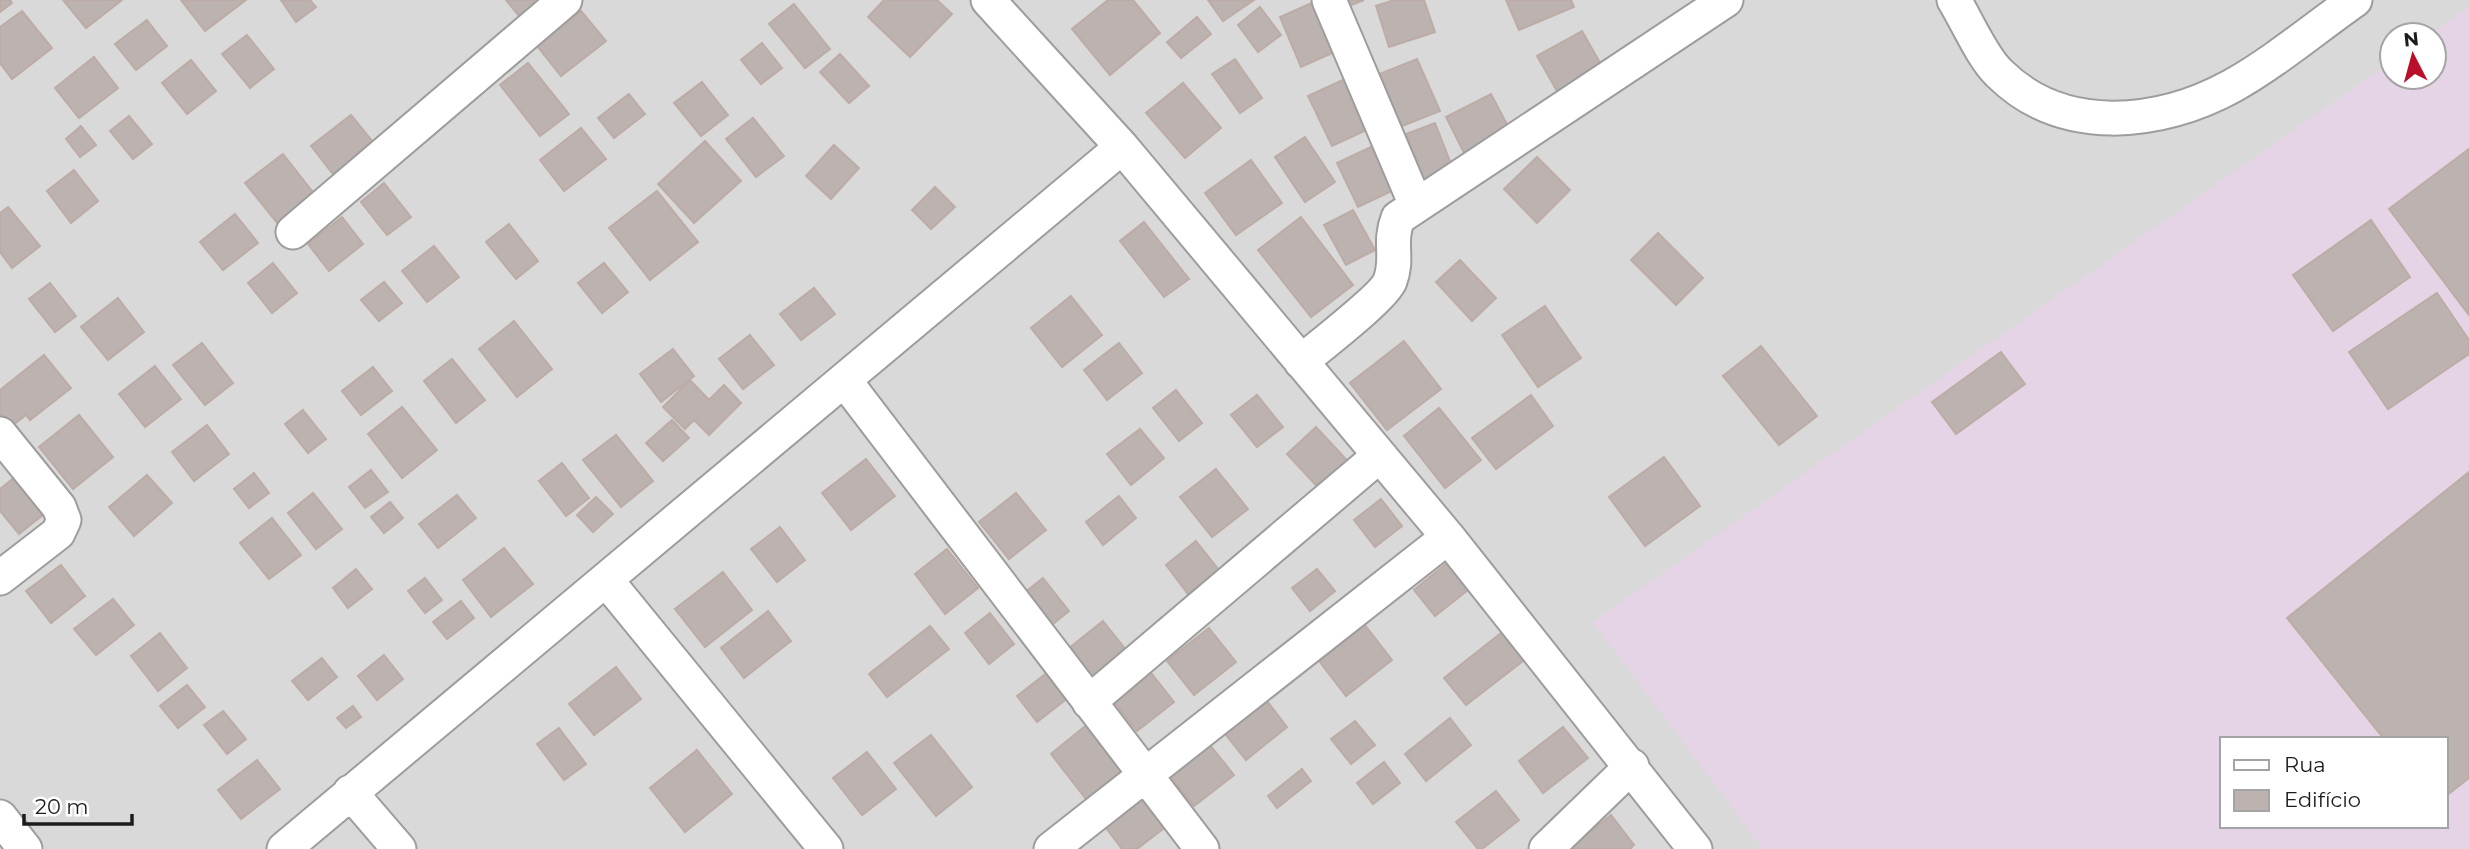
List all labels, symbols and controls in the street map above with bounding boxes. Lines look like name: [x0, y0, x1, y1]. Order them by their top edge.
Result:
north arrow: [2378, 21, 2448, 91]
text: N: [2402, 27, 2420, 52]
legend: [2220, 737, 2448, 828]
text: Rua: [2284, 752, 2326, 777]
scale bar: [24, 782, 133, 826]
text: Edifício: [2284, 787, 2361, 812]
text: 20 m: [35, 794, 89, 819]

